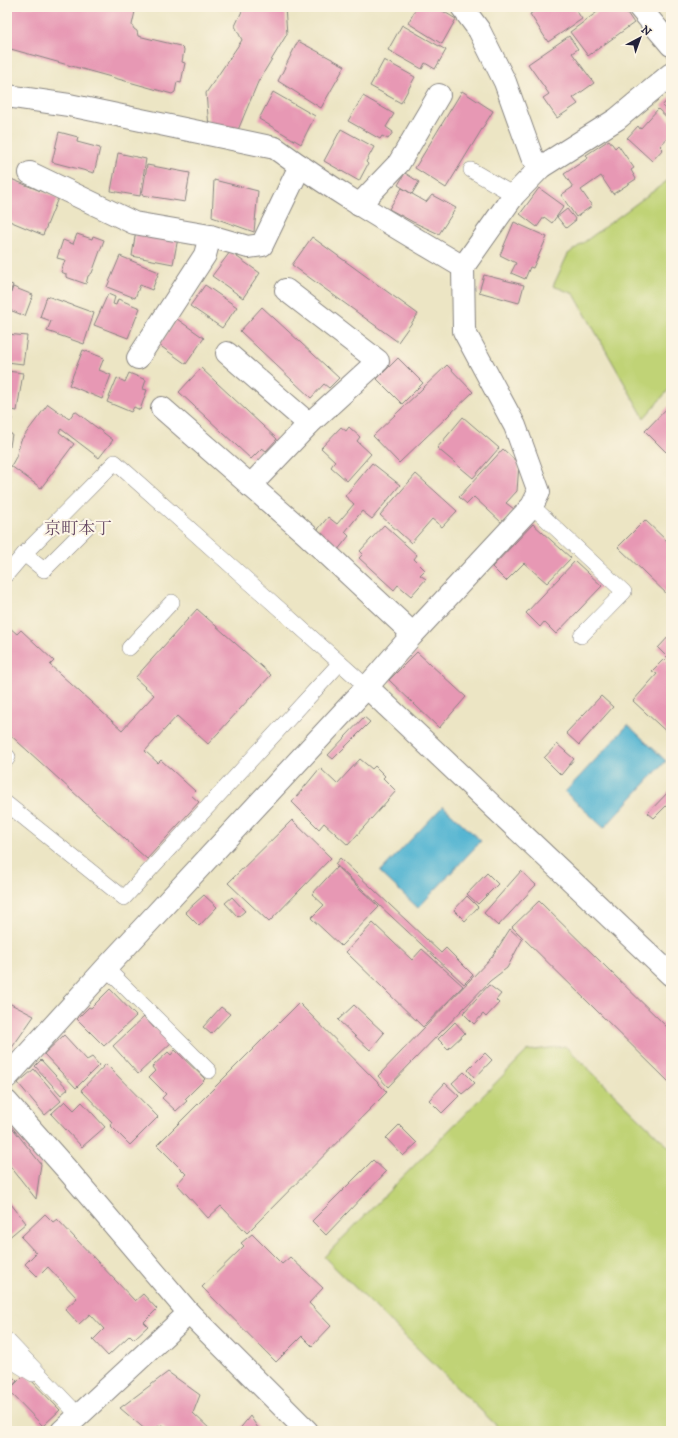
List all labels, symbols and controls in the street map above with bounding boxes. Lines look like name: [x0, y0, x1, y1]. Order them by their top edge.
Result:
north arrow: [620, 18, 660, 58]
text: N: [638, 23, 654, 39]
district label: 京町本丁: [44, 518, 112, 540]

